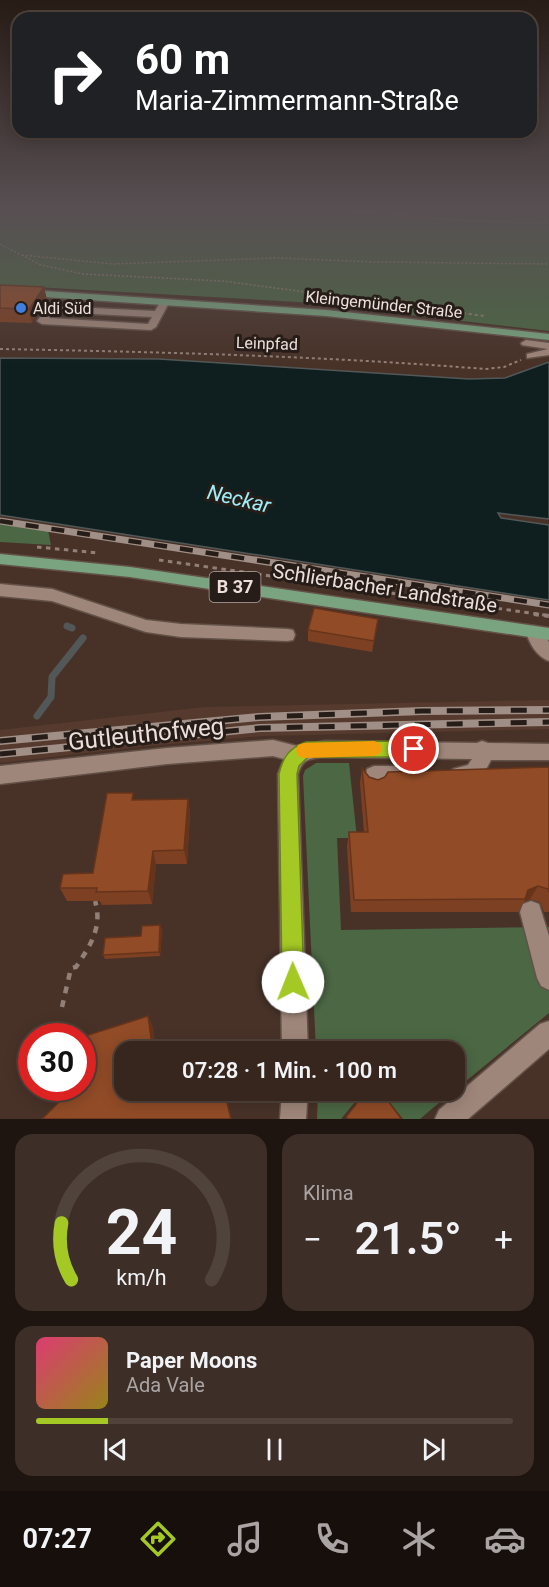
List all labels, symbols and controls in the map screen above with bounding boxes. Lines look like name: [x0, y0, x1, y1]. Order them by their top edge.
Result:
text: 60 m: [135, 35, 230, 84]
icon: right: [36, 36, 114, 114]
text: Maria-Zimmermann-Straße: [135, 85, 459, 117]
street label: Kleingemünder Straße: [305, 287, 463, 322]
place label: Aldi Süd: [33, 299, 92, 318]
marker: Aldi Süd: [14, 301, 28, 315]
street label: Leinpfad: [236, 333, 298, 354]
water label: Neckar: [205, 480, 274, 518]
street label: Schlierbacher Landstraße: [271, 558, 499, 618]
road number: B 37: [210, 572, 260, 602]
street label: Gutleuthofweg: [67, 712, 225, 756]
pin: [388, 723, 439, 774]
icon: arrive: [397, 732, 430, 765]
position arrow: [261, 950, 325, 1014]
speed limit sign: 30: [18, 1023, 96, 1101]
text: 07:28 · 1 Min. · 100 m: [182, 1058, 397, 1083]
text: Klima: [303, 1181, 354, 1205]
text: 24: [105, 1196, 177, 1269]
text: 21.5°: [354, 1212, 462, 1265]
text: −: [303, 1220, 322, 1259]
text: +: [494, 1220, 513, 1259]
text: km/h: [116, 1265, 166, 1290]
text: Paper Moons: [126, 1348, 257, 1373]
text: Ada Vale: [126, 1373, 205, 1397]
icon: previous: [99, 1433, 132, 1466]
icon: pause: [258, 1433, 291, 1466]
icon: next: [417, 1433, 450, 1466]
icon: directions: [137, 1518, 179, 1560]
icon: music: [224, 1518, 266, 1560]
icon: phone: [311, 1518, 353, 1560]
icon: climate: [398, 1518, 440, 1560]
icon: car: [484, 1518, 526, 1560]
text: 07:27: [22, 1523, 92, 1555]

